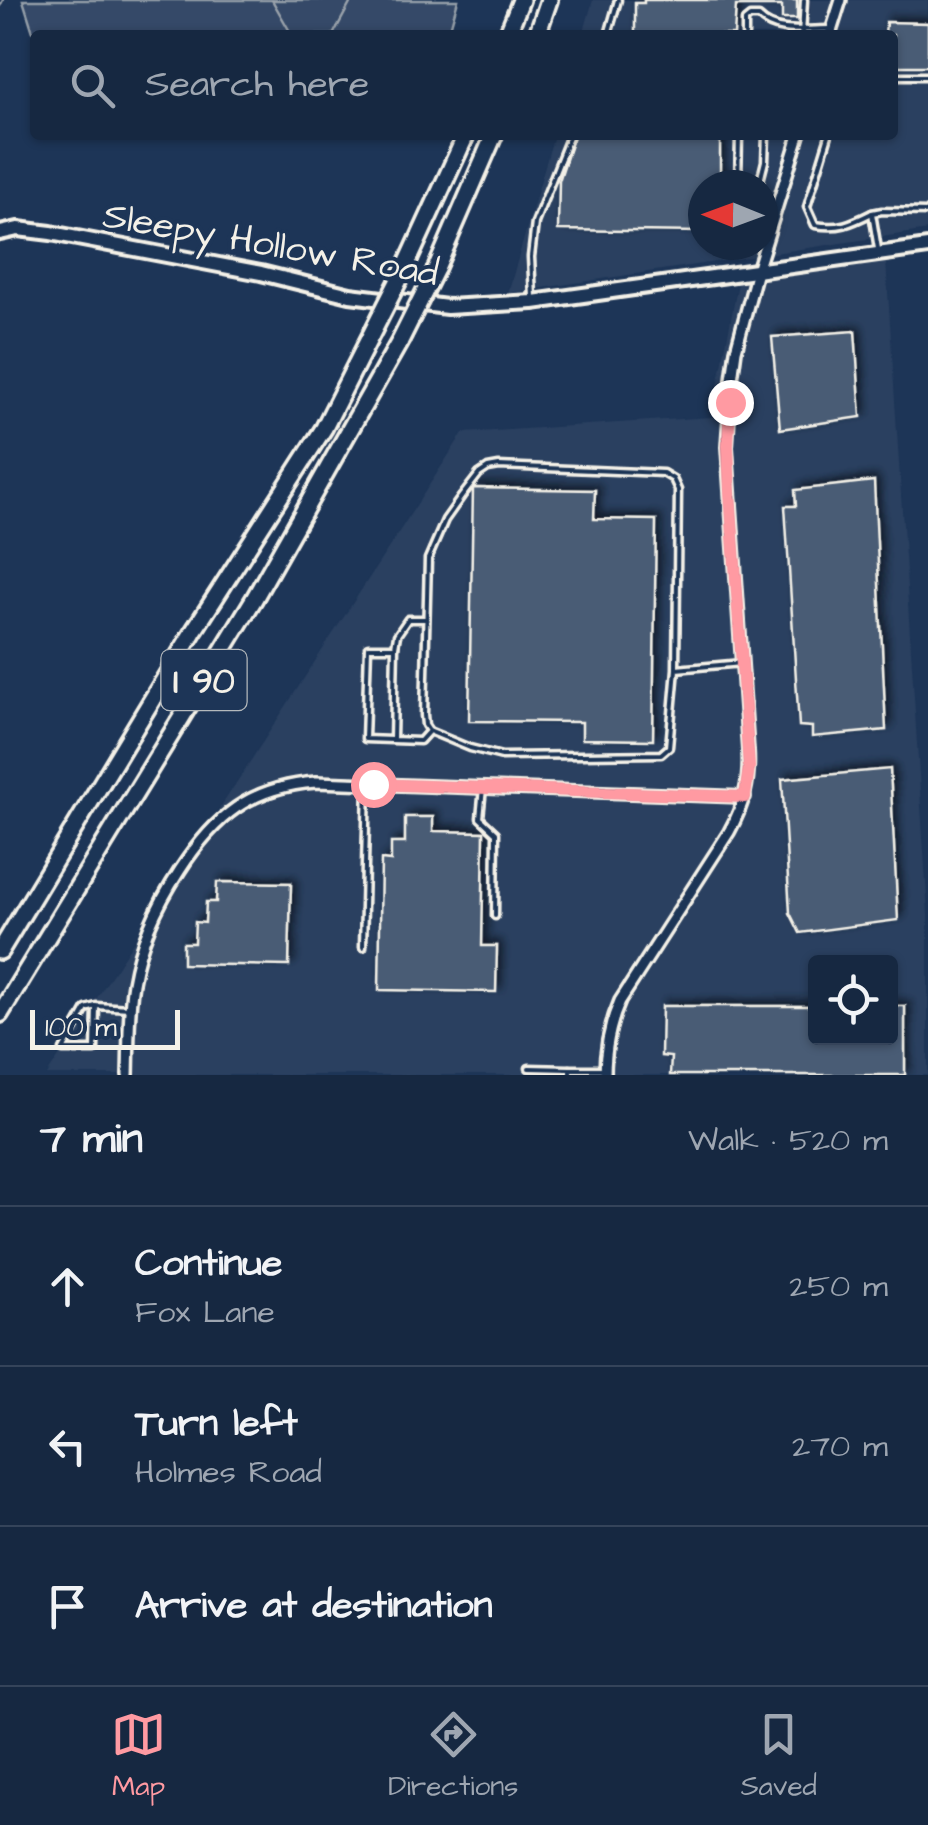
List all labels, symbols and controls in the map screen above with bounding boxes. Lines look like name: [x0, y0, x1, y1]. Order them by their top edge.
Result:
search box: [30, 30, 898, 140]
icon: search: [65, 58, 120, 113]
text: Search here: [145, 59, 369, 111]
north arrow: [688, 170, 778, 260]
street label: Sleepy Hollow Road: [99, 190, 442, 301]
route end: [708, 380, 754, 426]
road number: I 90: [162, 650, 246, 710]
route start: [351, 762, 397, 808]
map controls: [808, 955, 898, 1045]
button: locate: [808, 955, 898, 1045]
scale bar: [30, 1005, 180, 1050]
text: 100 m: [45, 1008, 117, 1047]
text: 7 min: [40, 1111, 143, 1169]
text: Walk · 520 m: [688, 1118, 888, 1163]
text: Continue: [135, 1238, 282, 1290]
icon: ahead: [40, 1259, 95, 1314]
text: 250 m: [789, 1264, 888, 1309]
text: Fox Lane: [135, 1290, 275, 1335]
text: Turn left: [135, 1398, 298, 1450]
icon: left: [40, 1419, 95, 1474]
text: 270 m: [792, 1424, 888, 1469]
text: Holmes Road: [135, 1450, 322, 1495]
icon: arrive: [40, 1579, 95, 1634]
text: Arrive at destination: [135, 1580, 492, 1632]
tab: Map: [111, 1707, 166, 1806]
tab: Directions: [388, 1707, 518, 1806]
tab: Saved: [741, 1707, 817, 1806]

